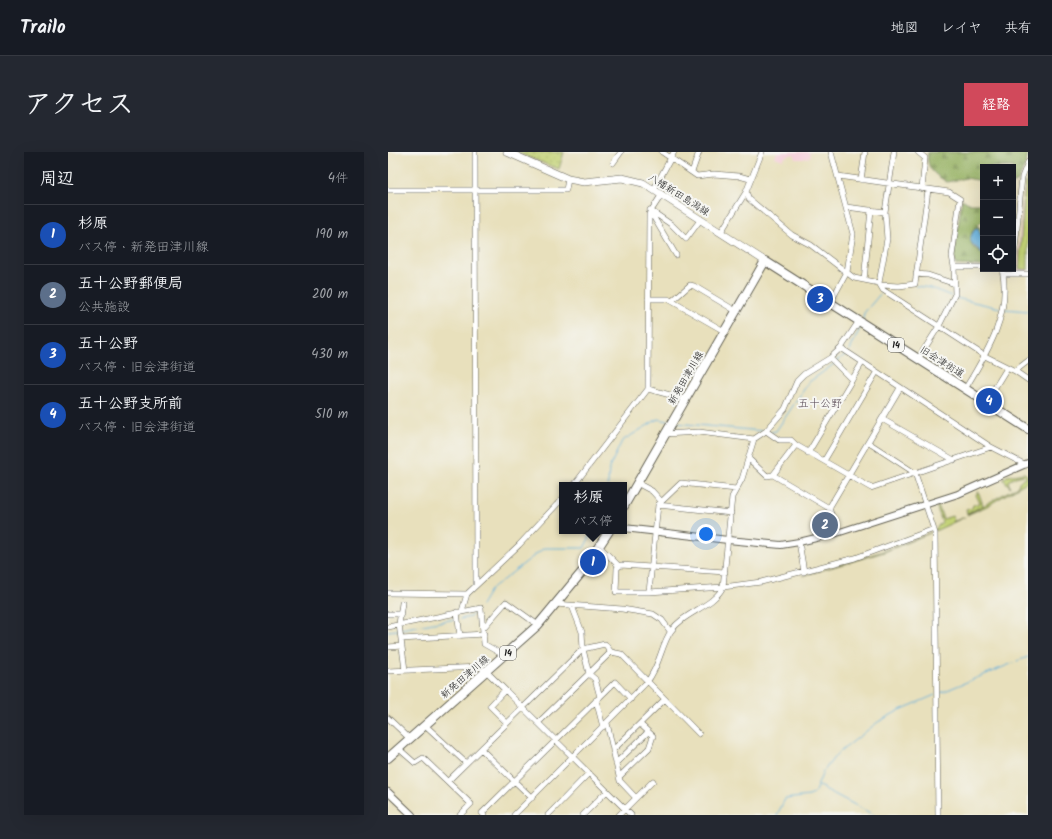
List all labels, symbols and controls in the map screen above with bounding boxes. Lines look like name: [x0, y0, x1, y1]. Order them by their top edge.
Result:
text: Trailo: [20, 13, 66, 43]
text: 地図: [891, 17, 919, 39]
text: レイヤ: [941, 17, 982, 39]
text: 共有: [1004, 17, 1032, 39]
text: アクセス: [24, 83, 134, 128]
button: 経路: [964, 83, 1028, 126]
map controls: [980, 164, 1016, 272]
button: +: [980, 164, 1016, 200]
text: 周辺: [40, 166, 74, 193]
text: 4件: [328, 168, 348, 189]
street label: 八幡新田島潟線: [645, 170, 713, 220]
button: −: [980, 200, 1016, 236]
text: 杉原: [78, 212, 108, 236]
text: 1: [51, 224, 55, 245]
text: 190 m: [316, 224, 348, 245]
button: locate: [980, 236, 1016, 272]
text: バス停 · 新発田津川線: [78, 237, 209, 258]
text: 五十公野郵便局: [78, 272, 183, 296]
text: 2: [49, 284, 57, 305]
text: 200 m: [312, 284, 348, 305]
pin: 3: [807, 284, 833, 314]
text: 公共施設: [78, 297, 130, 318]
text: 五十公野: [78, 332, 138, 356]
road number: 14: [888, 338, 904, 352]
street label: 旧会津街道: [917, 342, 967, 382]
text: 3: [49, 344, 57, 365]
text: 430 m: [311, 344, 348, 365]
street label: 新発田津川線: [664, 348, 708, 408]
text: バス停 · 旧会津街道: [78, 357, 196, 378]
pin: 4: [976, 386, 1002, 416]
text: 五十公野支所前: [78, 392, 183, 416]
district label: 五十公野: [798, 395, 842, 413]
text: 4: [49, 404, 57, 425]
text: 510 m: [315, 404, 348, 425]
text: バス停 · 旧会津街道: [78, 417, 196, 438]
popup: [559, 482, 627, 534]
text: 杉原: [573, 486, 604, 510]
pin: 2: [812, 510, 838, 540]
text: バス停: [573, 511, 613, 532]
your location: [696, 524, 716, 544]
pin: 1: [580, 547, 606, 577]
road number: 14: [500, 646, 516, 660]
street label: 新発田津川線: [437, 651, 493, 703]

